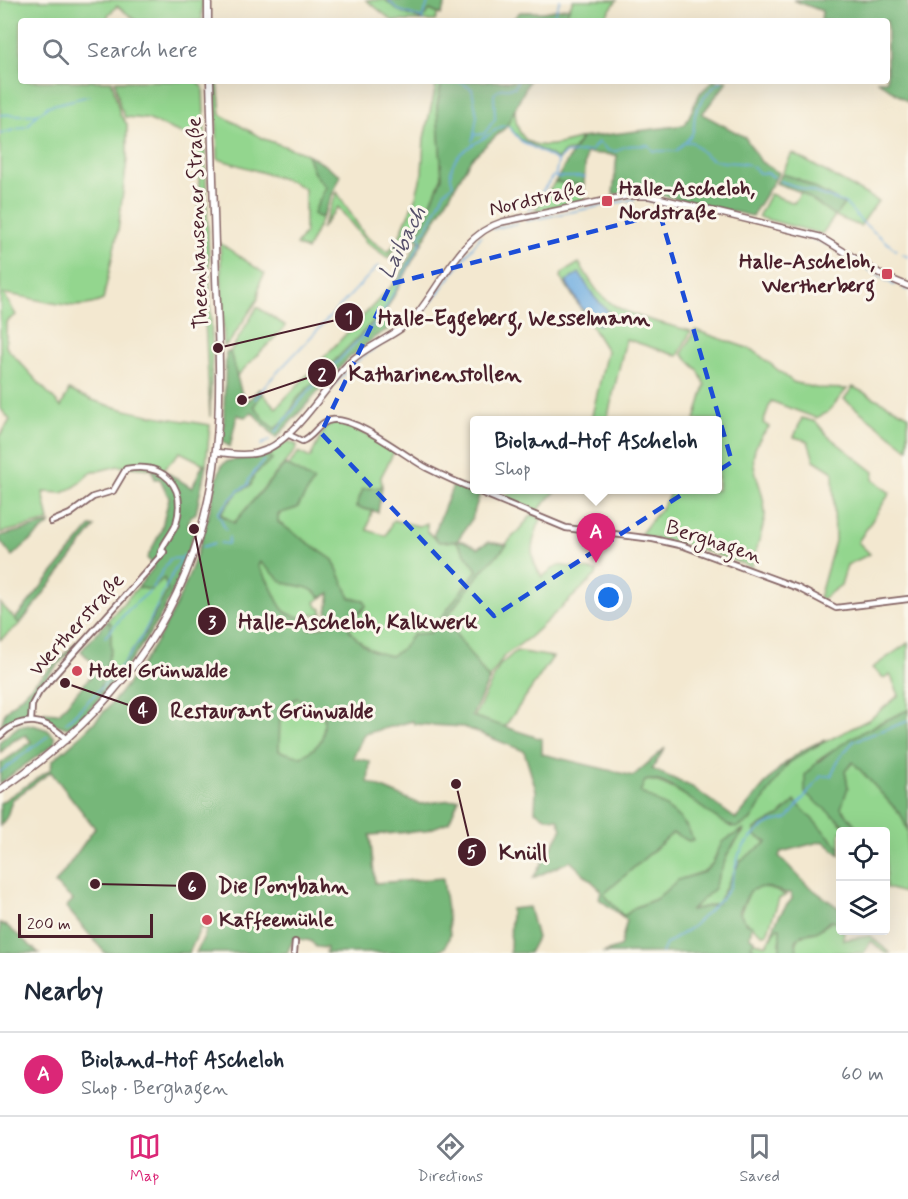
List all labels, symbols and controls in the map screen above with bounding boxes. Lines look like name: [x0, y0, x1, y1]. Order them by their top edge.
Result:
search box: [18, 18, 890, 84]
icon: search: [39, 35, 72, 68]
text: Search here: [87, 37, 198, 65]
street label: Theenhausener Straße: [180, 116, 216, 330]
street label: Nordstraße: [486, 174, 588, 224]
place label: Halle-Ascheloh, Nordstraße: [619, 175, 756, 227]
marker: Halle-Ascheloh, Nordstraße: [600, 194, 614, 208]
water label: Laibach: [373, 202, 433, 284]
place label: Halle-Ascheloh, Wertherberg: [739, 248, 875, 302]
marker: Halle-Ascheloh, Wertherberg: [880, 267, 894, 281]
callout: Halle-Eggeberg, Wesselmann: [334, 297, 663, 337]
text: Halle-Eggeberg, Wesselmann: [378, 305, 651, 337]
text: 1: [345, 306, 353, 330]
callout: Katharinenstollen: [307, 353, 534, 393]
text: Katharinenstollen: [348, 361, 522, 389]
text: 2: [318, 363, 327, 387]
popup: [470, 416, 722, 494]
text: Bioland-Hof Ascheloh: [494, 428, 698, 456]
text: Shop: [494, 456, 531, 483]
street label: Berghagen: [662, 513, 766, 573]
pin: A: [576, 514, 616, 563]
street label: Wertherstraße: [23, 567, 131, 683]
your location: [594, 583, 623, 612]
callout: Halle-Ascheloh, Kalkwerk: [197, 601, 488, 641]
text: Halle-Ascheloh, Kalkwerk: [238, 609, 478, 637]
text: 3: [208, 611, 217, 635]
place label: Hotel Grünwalde: [89, 657, 228, 685]
marker: Hotel Grünwalde: [70, 664, 84, 678]
callout: Restaurant Grünwalde: [128, 690, 385, 730]
text: Restaurant Grünwalde: [170, 698, 374, 726]
text: 4: [138, 699, 149, 723]
map controls: [836, 827, 890, 935]
button: locate: [836, 827, 890, 881]
callout: Knüll: [457, 832, 560, 872]
text: Knüll: [499, 840, 548, 868]
text: 5: [467, 841, 478, 865]
callout: Die Ponybahn: [177, 866, 360, 906]
text: Die Ponybahn: [218, 873, 349, 901]
text: 6: [187, 875, 197, 899]
button: layers: [836, 881, 890, 935]
place label: Kaffeemühle: [219, 906, 334, 934]
scale bar: [18, 911, 153, 938]
marker: Kaffeemühle: [200, 913, 214, 927]
text: 200 m: [27, 914, 71, 935]
text: Nearby: [24, 975, 103, 1009]
text: Bioland-Hof Ascheloh: [81, 1047, 284, 1075]
text: A: [37, 1061, 50, 1088]
text: 60 m: [841, 1061, 884, 1088]
text: Shop · Berghagen: [81, 1075, 228, 1102]
tab: Map: [128, 1130, 161, 1187]
tab: Directions: [417, 1130, 483, 1187]
tab: Saved: [739, 1130, 780, 1187]

